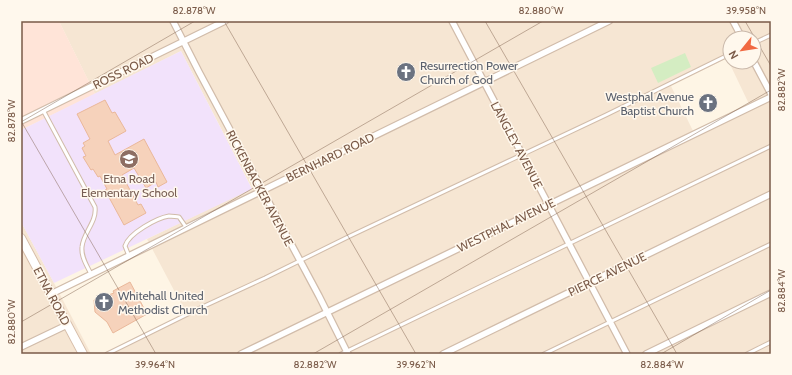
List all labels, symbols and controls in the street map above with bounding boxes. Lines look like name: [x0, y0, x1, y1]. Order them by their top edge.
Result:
text: 82.878°W: [173, 4, 216, 17]
text: 82.880°W: [519, 4, 564, 17]
text: 39.958°N: [726, 4, 766, 17]
north arrow: [722, 30, 762, 70]
text: N: [725, 48, 741, 62]
street label: ROSS ROAD: [90, 50, 156, 92]
place label: Resurrection Power Church of God: [420, 58, 518, 87]
church icon: Resurrection Power Church of God: [395, 61, 417, 83]
text: 82.882°W: [775, 68, 788, 112]
place label: Westphal Avenue Baptist Church: [605, 89, 694, 118]
church icon: Westphal Avenue Baptist Church: [697, 92, 719, 114]
text: 82.878°W: [5, 99, 18, 142]
street label: LANGLEY AVENUE: [488, 99, 546, 191]
street label: RICKENBACKER AVENUE: [223, 127, 297, 249]
street label: BERNHARD ROAD: [283, 129, 377, 185]
school or university icon: Etna Road Elementary School: [118, 148, 140, 170]
place label: Etna Road Elementary School: [81, 171, 177, 200]
street label: WESTPHAL AVENUE: [454, 195, 558, 255]
street label: PIERCE AVENUE: [565, 248, 649, 299]
street label: ETNA ROAD: [30, 264, 74, 328]
text: 82.884°W: [775, 269, 788, 313]
place label: Whitehall United Methodist Church: [118, 288, 208, 317]
church icon: Whitehall United Methodist Church: [93, 291, 115, 313]
text: 82.880°W: [5, 299, 18, 344]
text: 39.964°N: [135, 358, 175, 371]
text: 82.882°W: [293, 358, 337, 371]
text: 39.962°N: [396, 358, 436, 371]
text: 82.884°W: [640, 358, 684, 371]

